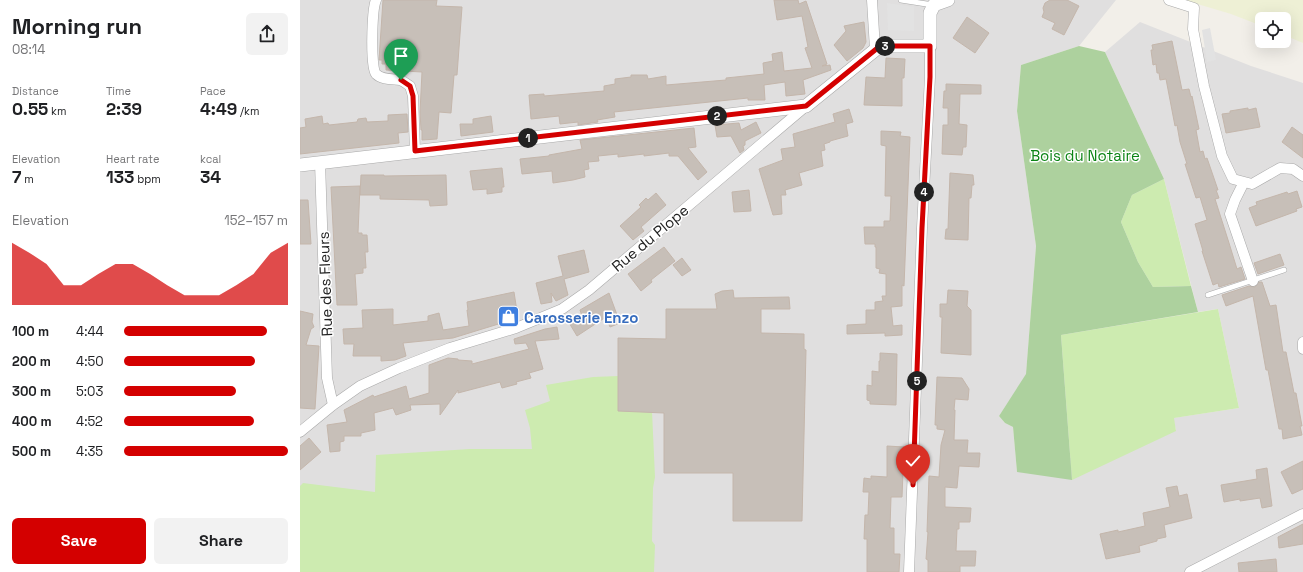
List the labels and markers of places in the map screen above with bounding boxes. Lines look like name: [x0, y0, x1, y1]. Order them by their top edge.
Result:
pin: 3: [875, 36, 895, 56]
pin: [384, 39, 418, 80]
pin: 2: [707, 106, 727, 126]
pin: 1: [518, 128, 538, 148]
pin: 4: [914, 182, 934, 202]
shop icon: Carosserie Enzo: [495, 304, 521, 330]
place label: Carosserie Enzo: [524, 308, 638, 327]
pin: 5: [907, 371, 927, 391]
pin: [896, 444, 930, 485]

